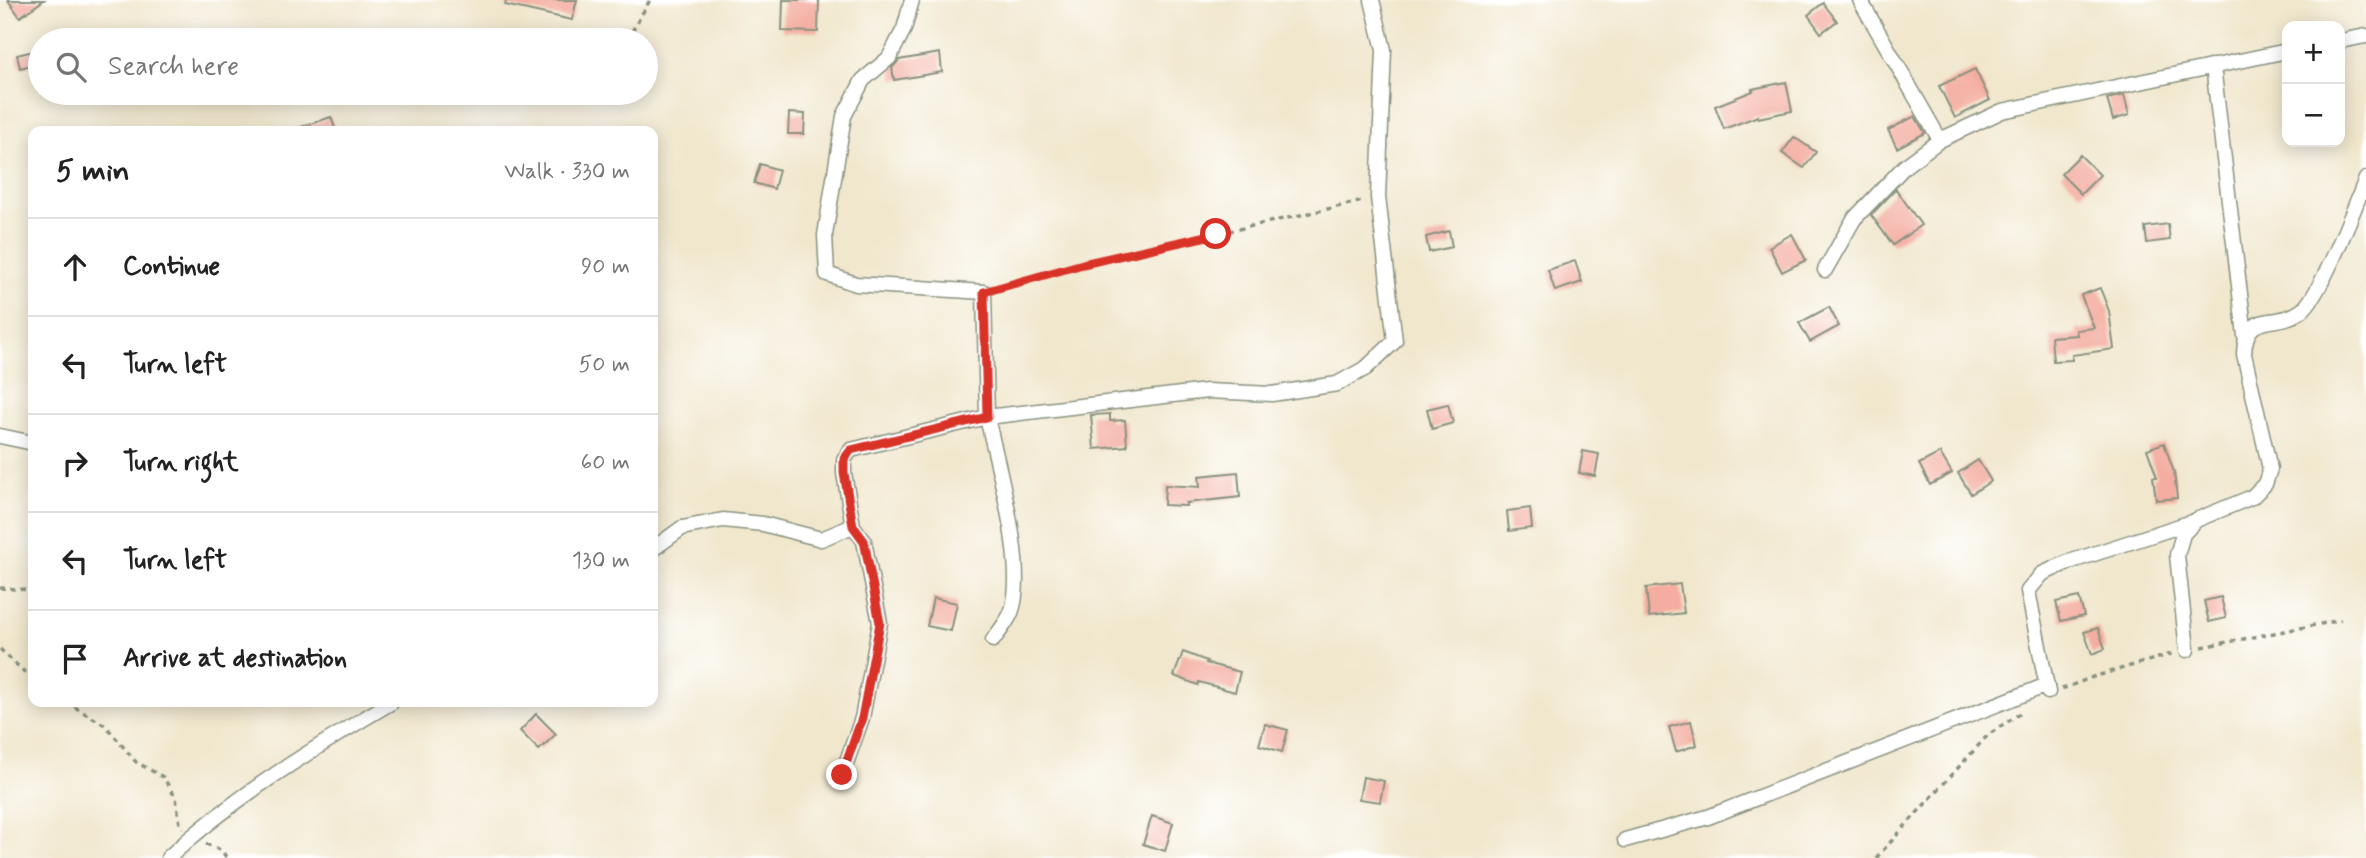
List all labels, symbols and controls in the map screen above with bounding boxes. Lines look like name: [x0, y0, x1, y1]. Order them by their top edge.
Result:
map controls: [2282, 21, 2345, 147]
button: +: [2282, 21, 2345, 84]
search box: [28, 28, 658, 105]
icon: search: [52, 48, 90, 86]
text: Search here: [108, 50, 239, 84]
button: −: [2282, 84, 2345, 147]
text: 5 min: [56, 152, 130, 191]
text: Walk · 330 m: [504, 157, 630, 187]
route start: [1200, 218, 1231, 249]
icon: ahead: [56, 248, 94, 286]
text: Continue: [123, 250, 220, 284]
text: 90 m: [581, 252, 630, 282]
icon: left: [56, 346, 94, 384]
text: Turn left: [123, 348, 227, 382]
text: 50 m: [579, 350, 630, 380]
icon: right: [56, 444, 94, 482]
text: Turn right: [123, 446, 239, 480]
text: 60 m: [581, 448, 630, 478]
icon: left: [56, 542, 94, 580]
text: Turn left: [123, 544, 227, 578]
text: 130 m: [572, 546, 630, 576]
icon: arrive: [56, 640, 94, 678]
text: Arrive at destination: [123, 642, 347, 676]
route end: [826, 759, 857, 790]

